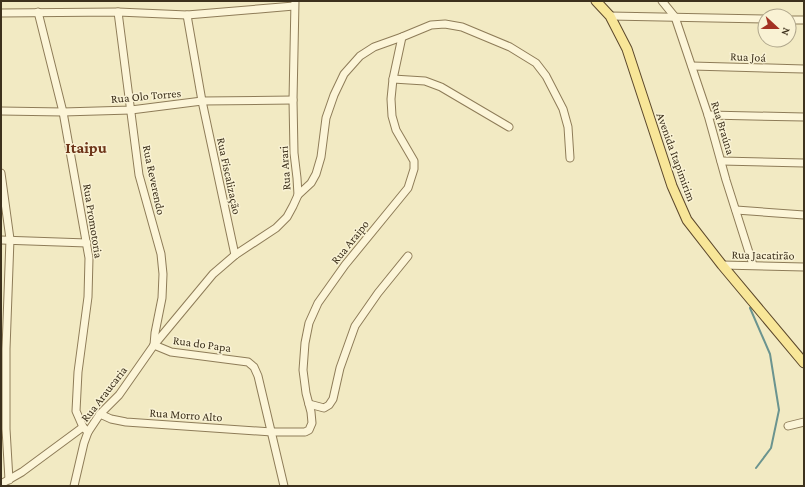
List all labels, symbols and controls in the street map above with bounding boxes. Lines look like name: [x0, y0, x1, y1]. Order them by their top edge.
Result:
north arrow: [757, 8, 797, 48]
text: N: [779, 26, 793, 38]
street label: Rua Joá: [730, 49, 767, 65]
street label: Rua Olo Torres: [110, 86, 182, 106]
street label: Rua Braúna: [708, 100, 738, 157]
street label: Avenida Itapimirim: [653, 111, 699, 204]
street label: Rua Fiscalização: [214, 136, 244, 216]
district label: Itaipu: [65, 139, 107, 156]
street label: Rua Reverendo: [140, 144, 168, 216]
street label: Rua Arari: [276, 145, 294, 191]
street label: Rua Promotoria: [80, 183, 106, 260]
street label: Rua Araipo: [328, 217, 372, 267]
street label: Rua Jacatirão: [731, 247, 795, 263]
street label: Rua do Papa: [172, 333, 232, 355]
street label: Rua Araucaria: [78, 363, 130, 425]
street label: Rua Morro Alto: [149, 405, 223, 425]

